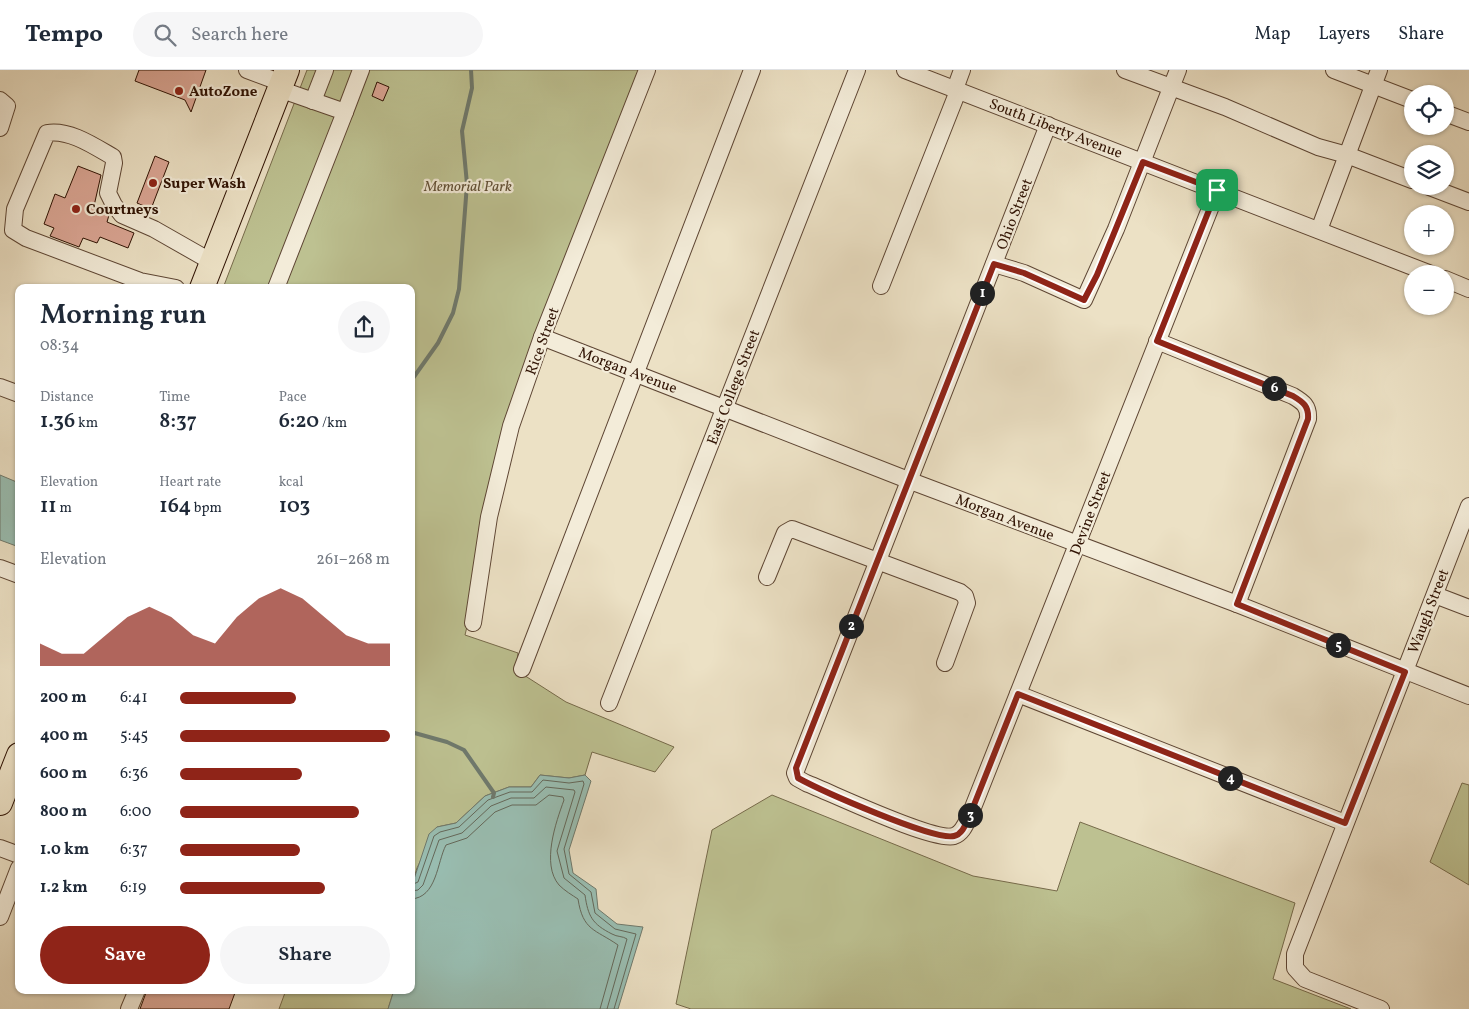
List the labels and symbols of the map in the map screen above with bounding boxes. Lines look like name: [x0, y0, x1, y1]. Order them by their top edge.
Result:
place label: AutoZone: [189, 82, 258, 103]
marker: AutoZone: [173, 85, 185, 97]
street label: South Liberty Avenue: [986, 94, 1125, 165]
pin: [1196, 169, 1238, 211]
place label: Super Wash: [163, 174, 246, 195]
street label: Ohio Street: [992, 176, 1039, 253]
marker: Super Wash: [147, 177, 159, 189]
park label: Memorial Park: [423, 177, 512, 198]
place label: Courtneys: [86, 200, 159, 221]
marker: Courtneys: [70, 203, 82, 215]
pin: 1: [970, 280, 994, 306]
street label: Rice Street: [521, 305, 565, 378]
street label: East College Street: [703, 327, 766, 448]
street label: Morgan Avenue: [575, 343, 680, 400]
pin: 6: [1262, 376, 1286, 400]
street label: Devine Street: [1066, 468, 1117, 559]
street label: Morgan Avenue: [952, 490, 1057, 547]
street label: Waugh Street: [1404, 566, 1455, 657]
pin: 2: [838, 614, 864, 638]
pin: 5: [1326, 632, 1350, 658]
pin: 4: [1218, 766, 1242, 790]
pin: 3: [958, 802, 982, 828]

